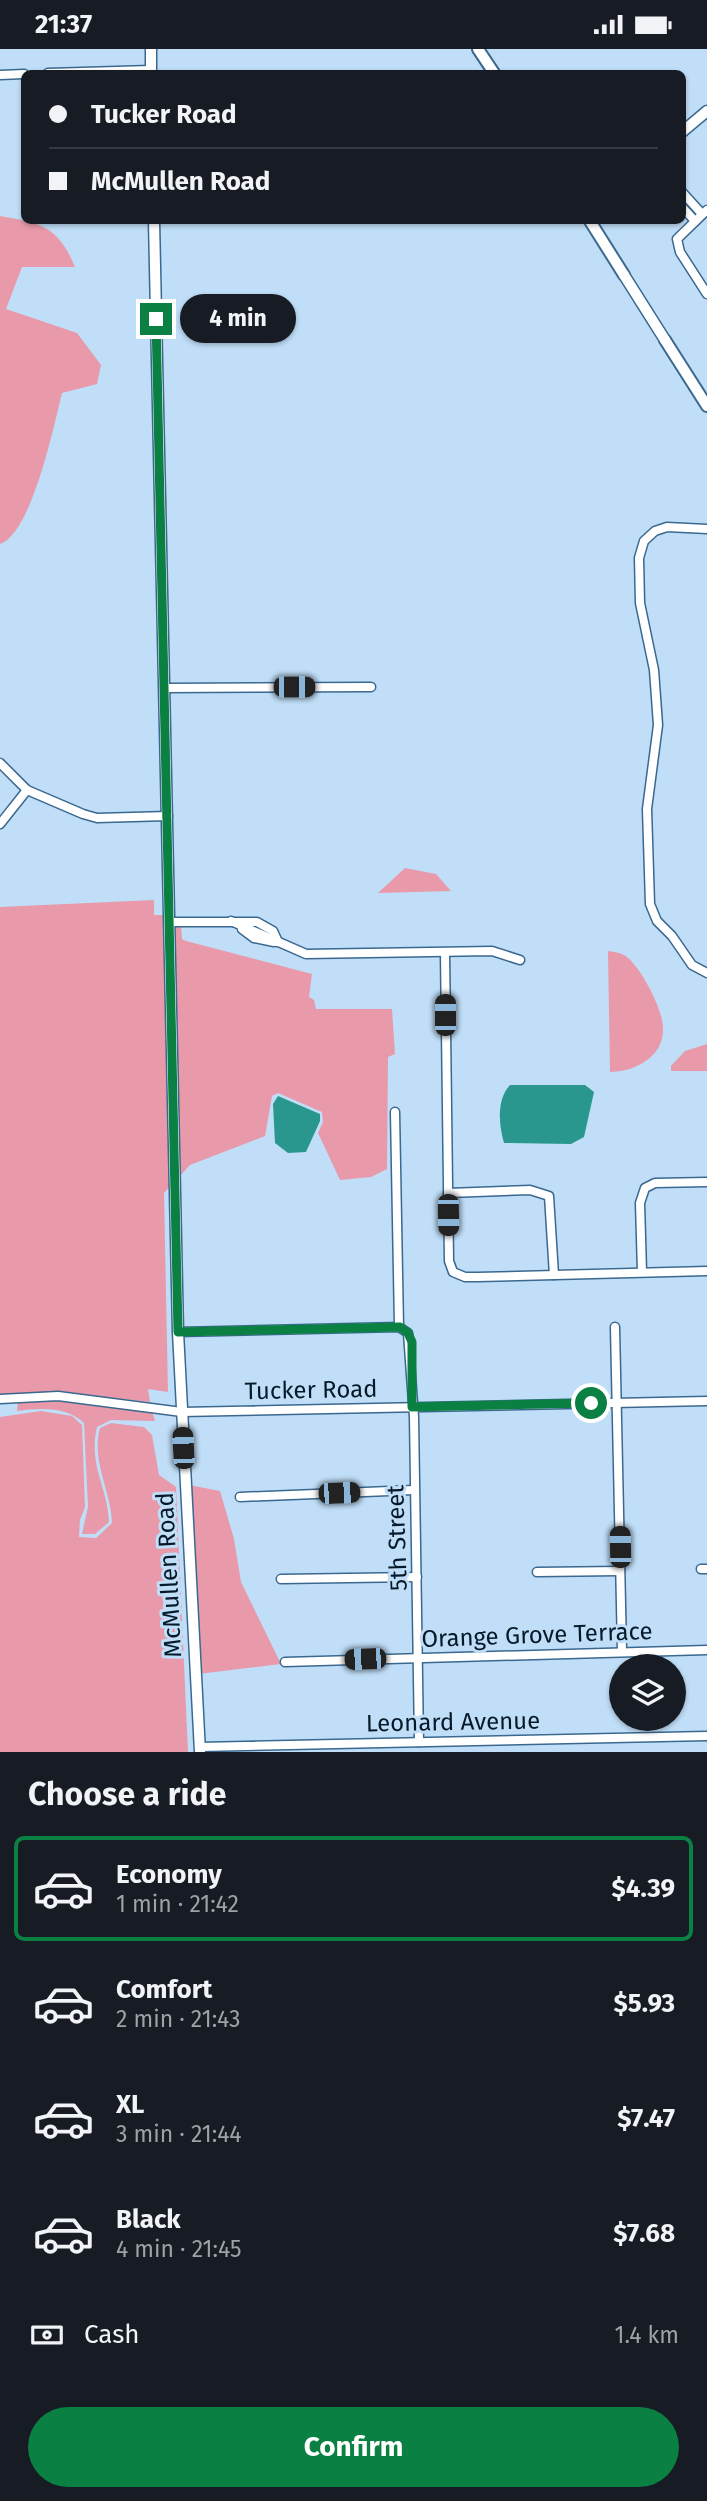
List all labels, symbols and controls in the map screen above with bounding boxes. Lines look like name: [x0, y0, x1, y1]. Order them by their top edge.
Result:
text: 21:37: [35, 9, 92, 40]
text: Tucker Road: [91, 99, 237, 130]
text: McMullen Road: [91, 166, 270, 197]
callout: 4 min: [180, 295, 296, 343]
route end: [140, 303, 172, 335]
text: 4 min: [209, 304, 267, 332]
car: [274, 677, 316, 698]
car: [435, 994, 456, 1036]
car: [438, 1194, 459, 1236]
street label: Tucker Road: [244, 1375, 378, 1405]
route start: [575, 1387, 607, 1419]
car: [172, 1426, 195, 1470]
car: [318, 1482, 361, 1504]
street label: 5th Street: [381, 1484, 413, 1591]
street label: McMullen Road: [151, 1492, 187, 1658]
car: [610, 1526, 631, 1568]
street label: Orange Grove Terrace: [421, 1617, 653, 1653]
car: [344, 1648, 387, 1670]
map controls: [609, 1654, 686, 1731]
button: layers: [609, 1654, 686, 1731]
street label: Leonard Avenue: [366, 1706, 540, 1738]
text: Choose a ride: [28, 1775, 226, 1813]
icon: car: [32, 1857, 95, 1920]
text: Economy: [116, 1859, 222, 1890]
text: $4.39: [612, 1873, 675, 1904]
text: 1 min · 21:42: [116, 1890, 239, 1918]
icon: car: [32, 1972, 95, 2035]
text: Comfort: [116, 1974, 212, 2005]
text: $5.93: [614, 1988, 675, 2019]
text: 2 min · 21:43: [116, 2005, 240, 2033]
icon: car: [32, 2087, 95, 2150]
text: XL: [116, 2089, 144, 2120]
text: $7.47: [617, 2103, 675, 2134]
text: 3 min · 21:44: [116, 2120, 242, 2148]
icon: car: [32, 2202, 95, 2265]
text: Black: [116, 2204, 181, 2235]
text: $7.68: [613, 2218, 675, 2249]
text: 4 min · 21:45: [116, 2235, 241, 2263]
icon: cash: [28, 2316, 66, 2354]
text: Cash: [84, 2319, 140, 2350]
text: 1.4 km: [614, 2321, 679, 2349]
button: Confirm: [28, 2407, 679, 2487]

